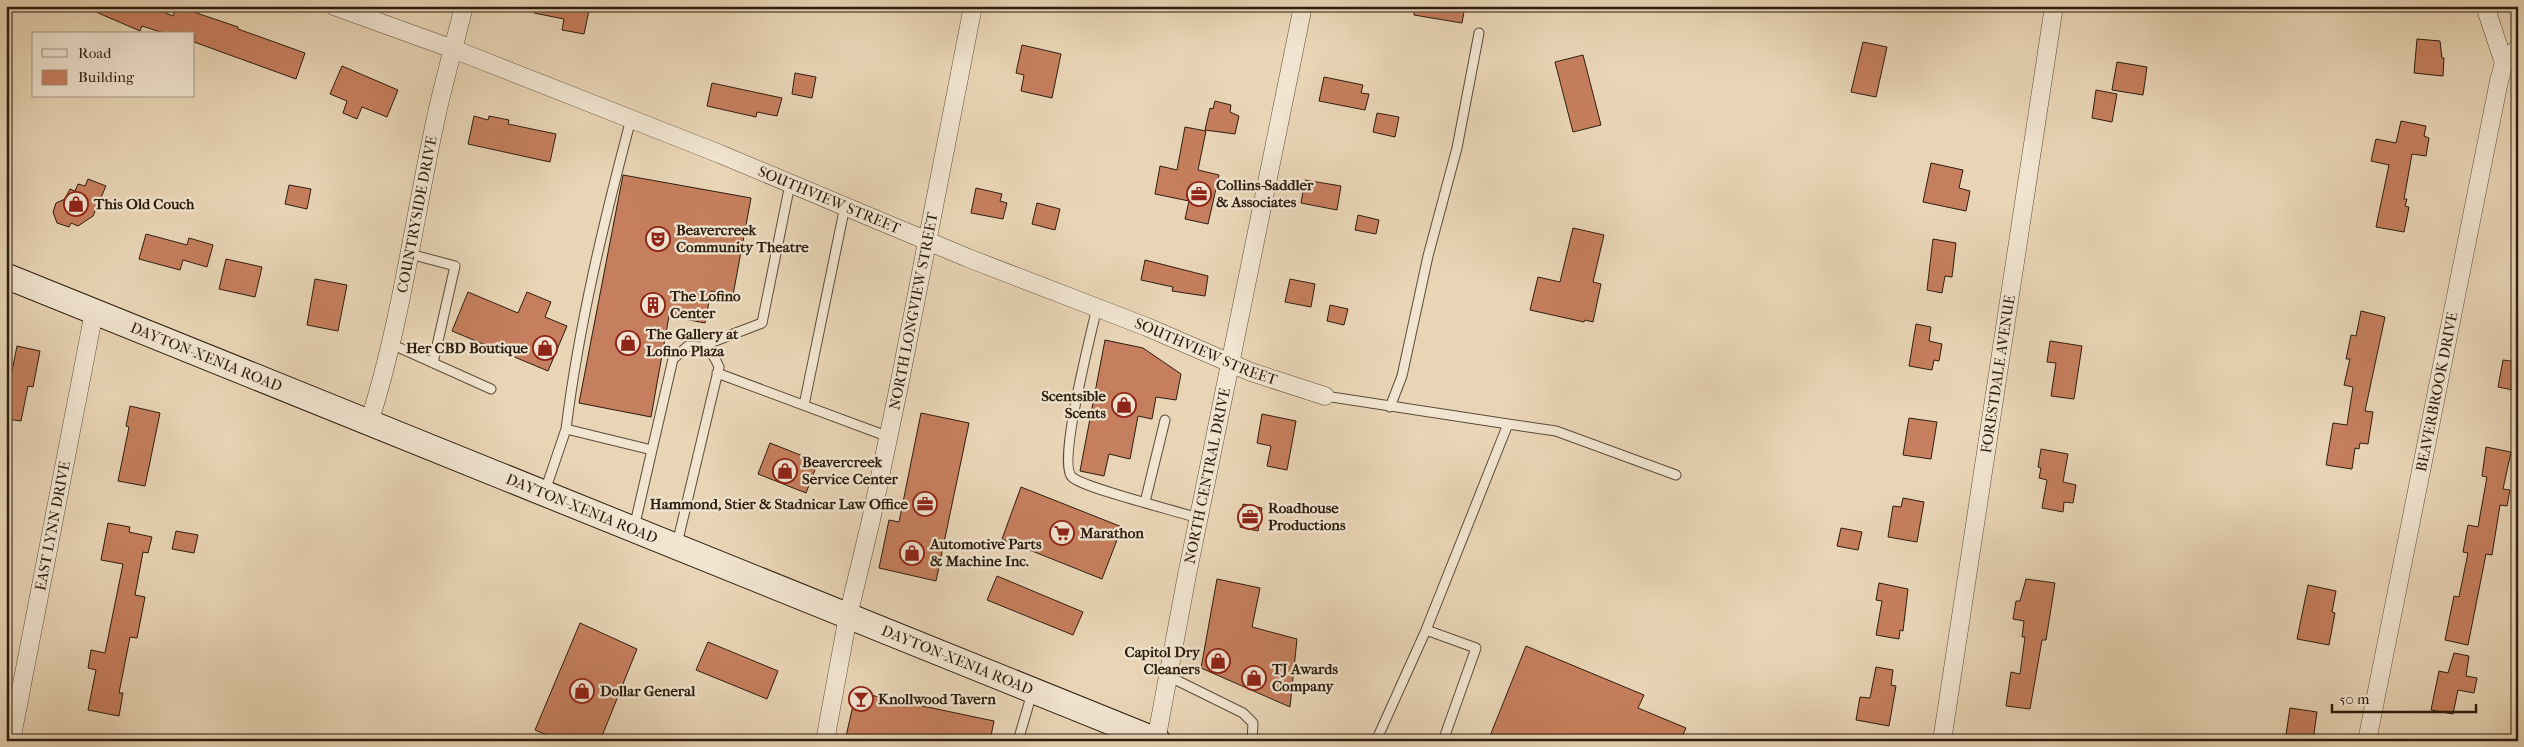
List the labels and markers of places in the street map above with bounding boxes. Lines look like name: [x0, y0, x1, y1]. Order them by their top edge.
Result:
place label: Collins-Saddler & Associates: [1216, 176, 1314, 211]
office icon: Collins-Saddler & Associates: [1186, 181, 1212, 207]
shop icon: This Old Couch: [63, 191, 89, 217]
place label: This Old Couch: [93, 195, 195, 213]
place label: Beavercreek Community Theatre: [676, 221, 809, 256]
theatre icon: Beavercreek Community Theatre: [645, 226, 671, 252]
place label: The Lofino Center: [669, 287, 741, 322]
building icon: The Lofino Center: [640, 292, 666, 318]
place label: The Gallery at Lofino Plaza: [645, 325, 739, 360]
shop icon: The Gallery at Lofino Plaza: [615, 330, 641, 356]
shop icon: Her CBD Boutique: [532, 335, 558, 361]
place label: Her CBD Boutique: [406, 339, 529, 357]
place label: Scentsible Scents: [1041, 387, 1107, 422]
shop icon: Scentsible Scents: [1111, 392, 1137, 418]
place label: Beavercreek Service Center: [802, 453, 899, 488]
shop icon: Beavercreek Service Center: [772, 458, 798, 484]
office icon: Hammond, Stier & Stadnicar Law Office: [912, 491, 938, 517]
place label: Hammond, Stier & Stadnicar Law Office: [650, 495, 909, 513]
place label: Roadhouse Productions: [1268, 499, 1346, 534]
office icon: Roadhouse Productions: [1237, 504, 1263, 530]
supermarket icon: Marathon: [1049, 520, 1075, 546]
place label: Marathon: [1079, 524, 1144, 542]
place label: Automotive Parts & Machine Inc.: [929, 535, 1042, 570]
shop icon: Automotive Parts & Machine Inc.: [899, 540, 925, 566]
place label: Capitol Dry Cleaners: [1125, 643, 1201, 678]
shop icon: Capitol Dry Cleaners: [1205, 648, 1231, 674]
place label: TJ Awards Company: [1271, 660, 1338, 695]
shop icon: TJ Awards Company: [1241, 665, 1267, 691]
shop icon: Dollar General: [569, 678, 595, 704]
place label: Dollar General: [600, 682, 696, 700]
bar icon: Knollwood Tavern: [848, 686, 874, 712]
place label: Knollwood Tavern: [878, 690, 996, 708]

